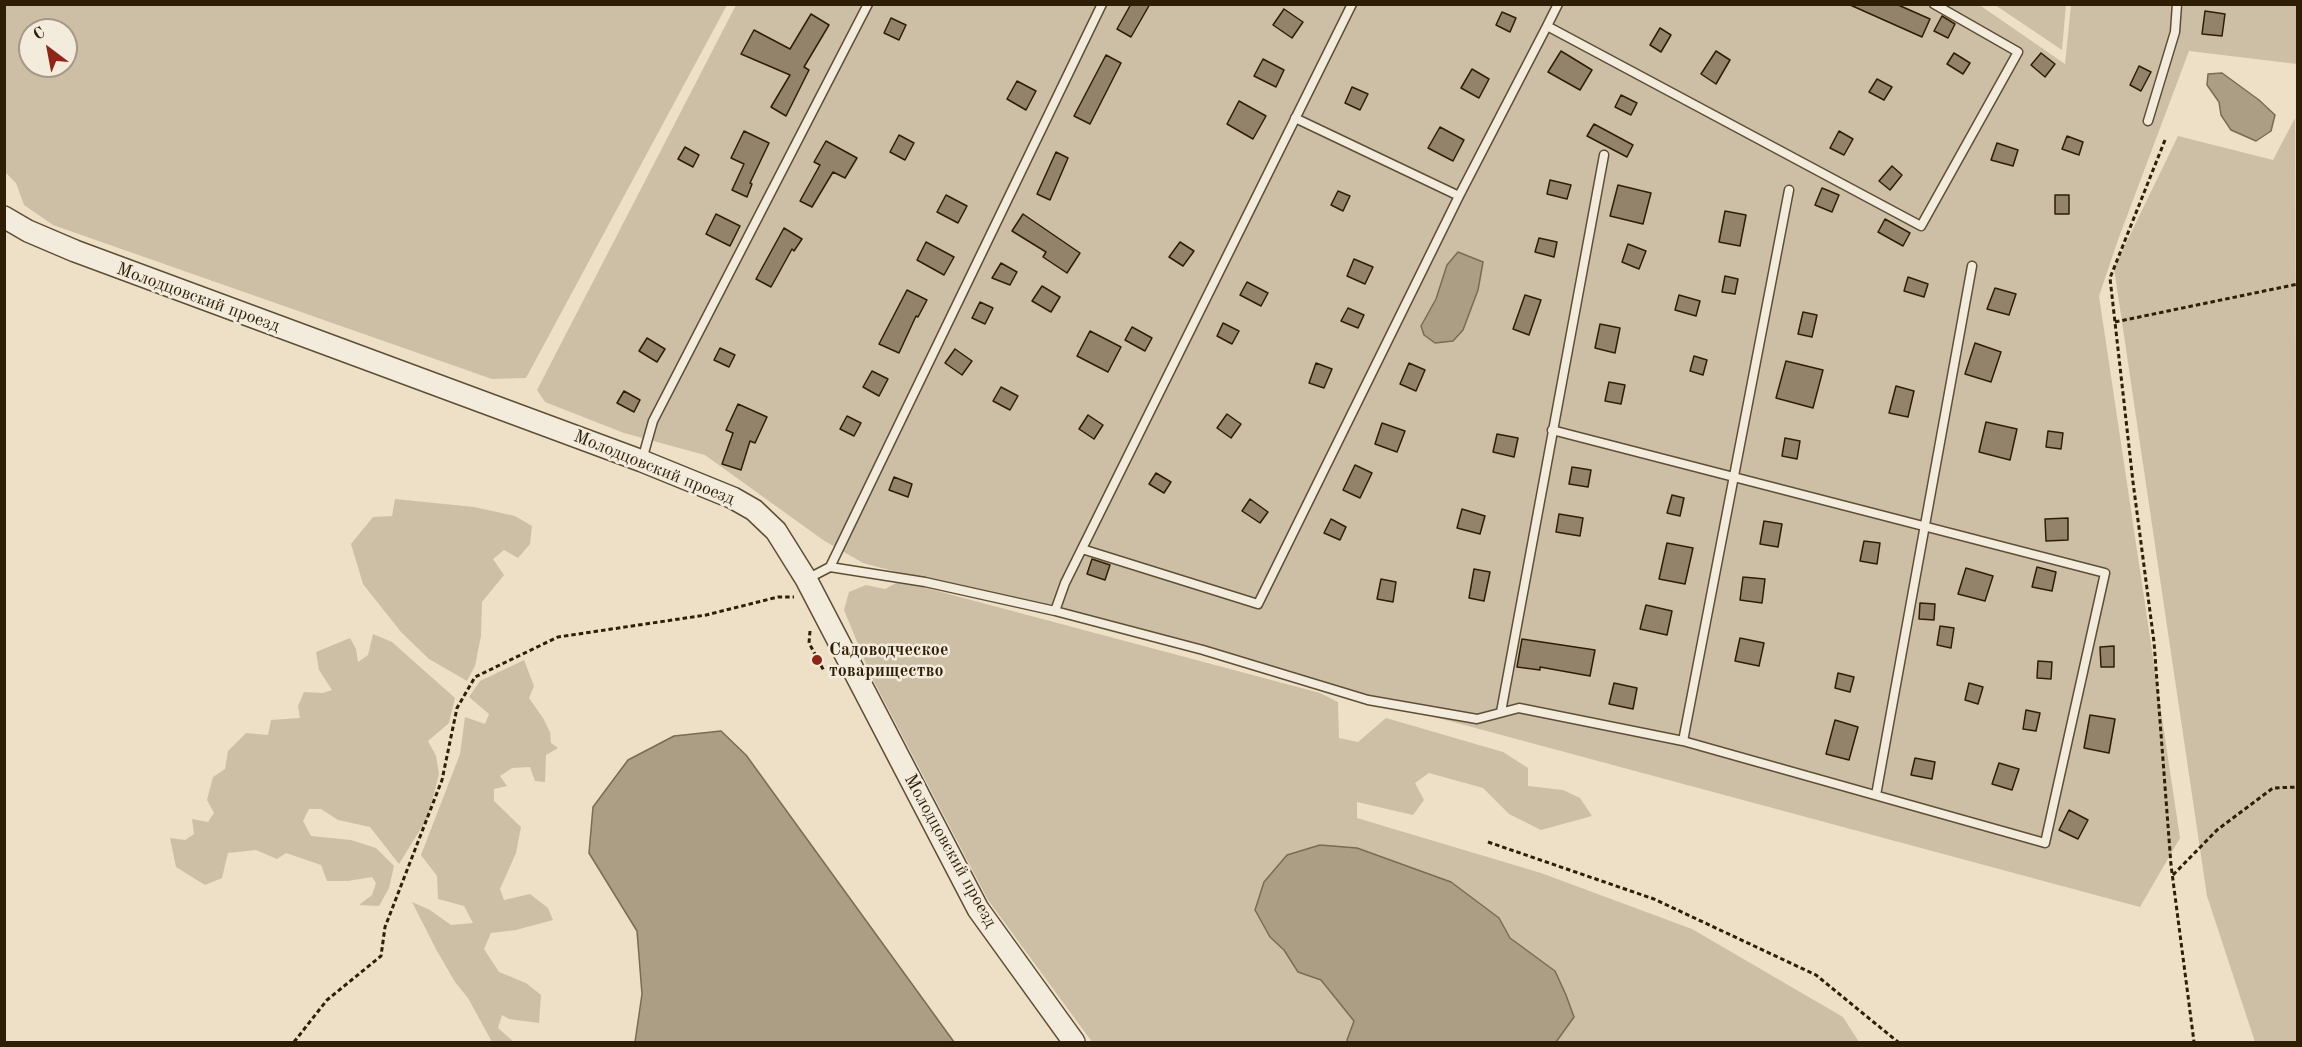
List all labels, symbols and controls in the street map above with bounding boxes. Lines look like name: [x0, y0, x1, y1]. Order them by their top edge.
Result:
north arrow: [18, 18, 78, 78]
text: С: [31, 25, 48, 44]
street label: Молодцовский проезд: [113, 258, 283, 338]
street label: Молодцовский проезд: [570, 426, 738, 510]
place label: Садоводческое товарищество: [829, 639, 948, 682]
marker: Садоводческое товарищество: [810, 653, 824, 667]
street label: Молодцовский проезд: [899, 771, 1001, 931]

